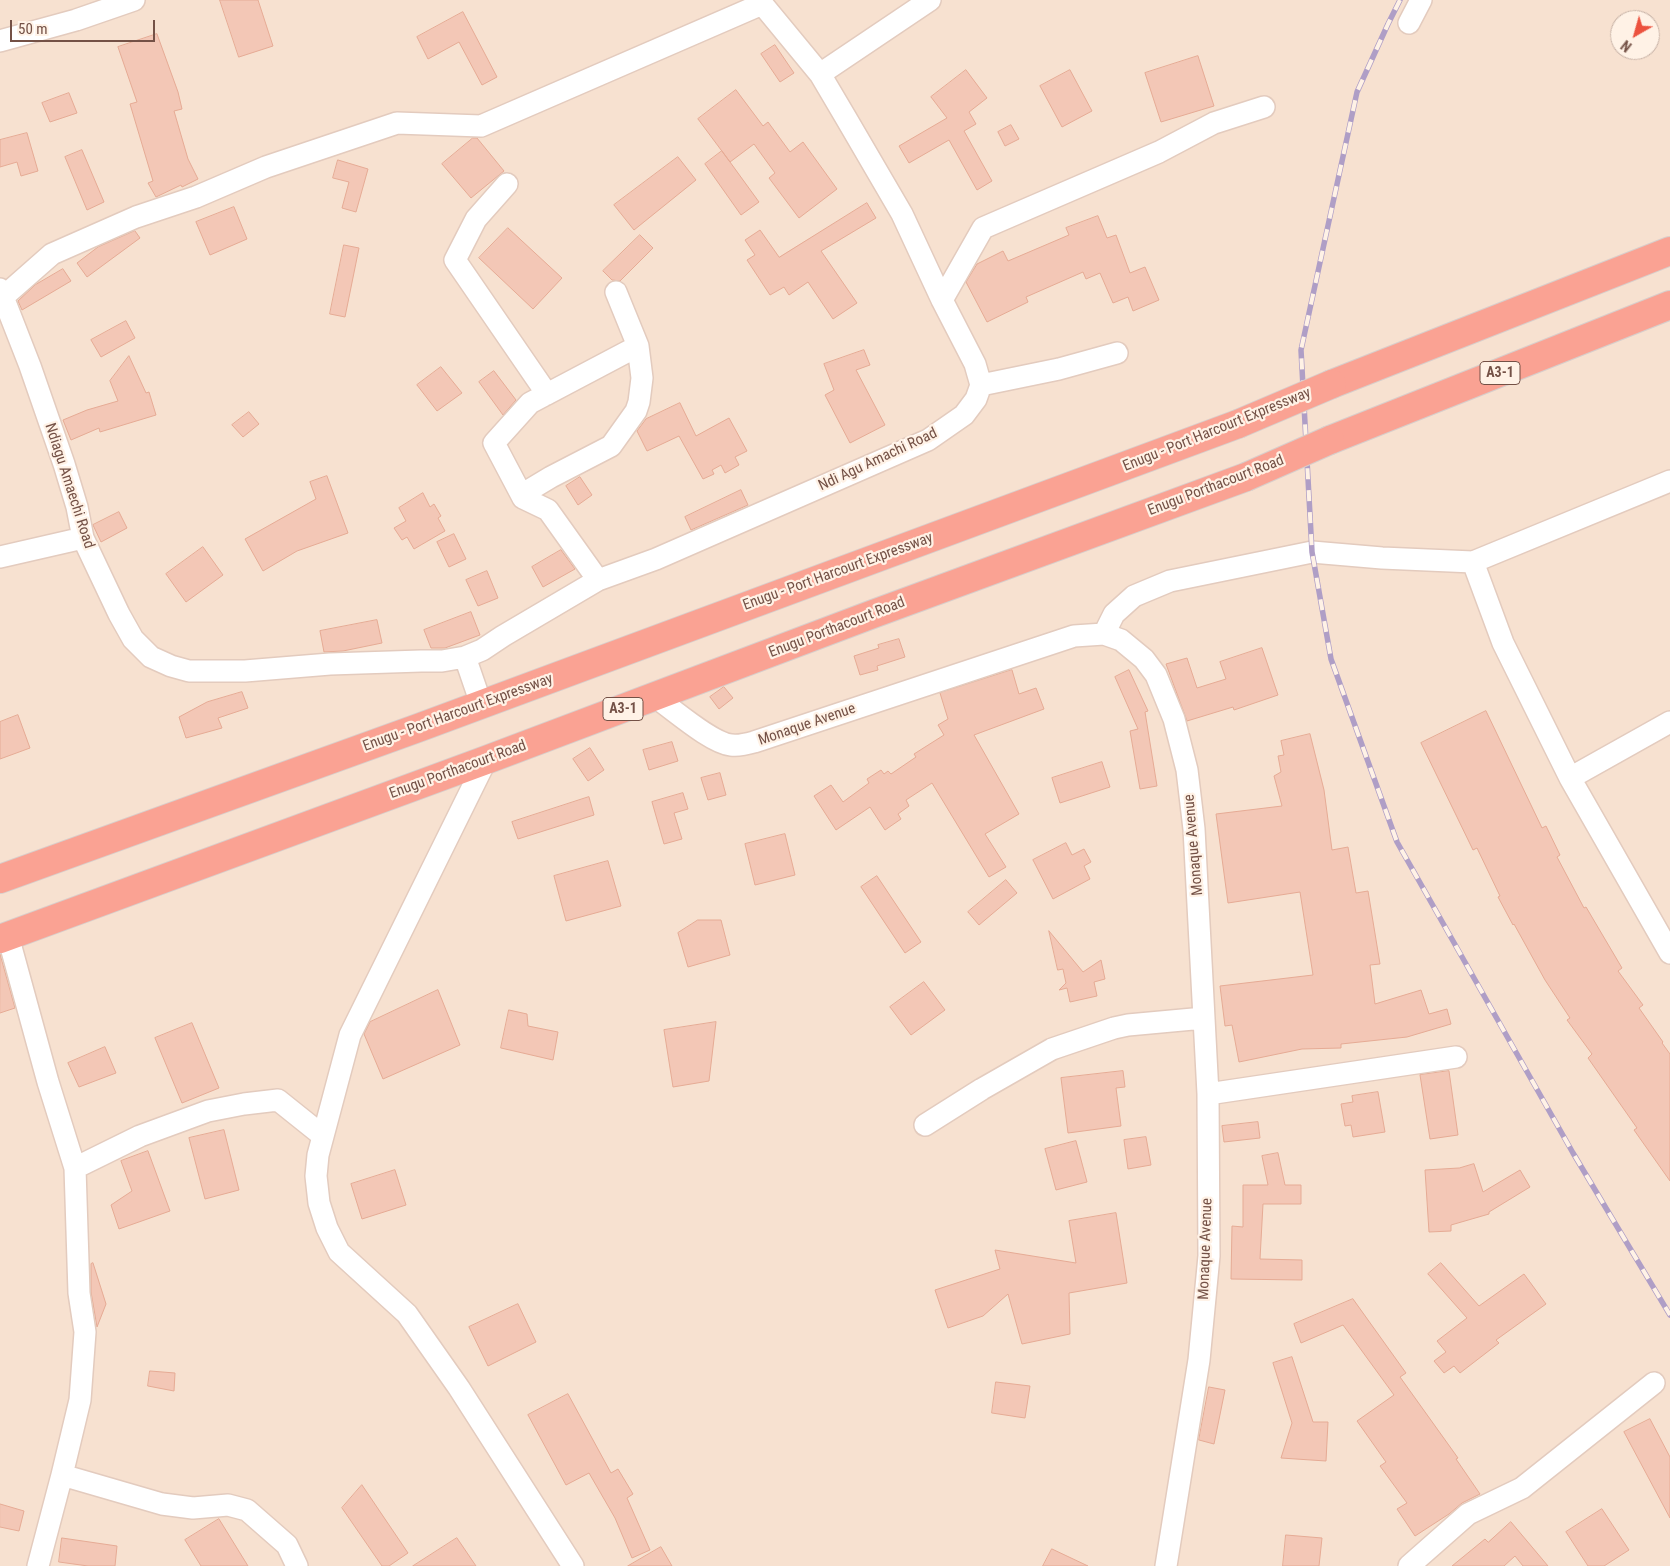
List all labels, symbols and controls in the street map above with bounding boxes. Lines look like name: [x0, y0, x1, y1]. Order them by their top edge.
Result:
scale bar: [12, 10, 158, 42]
north arrow: [1610, 10, 1660, 60]
text: 50 m: [18, 20, 48, 38]
text: N: [1618, 37, 1635, 55]
road number: A3-1: [1480, 362, 1520, 384]
street label: Enugu - Port Harcourt Expressway: [1120, 384, 1314, 476]
street label: Ndiagu Amaechi Road: [40, 421, 98, 551]
street label: Ndi Agu Amachi Road: [816, 425, 940, 495]
street label: Enugu Porthacourt Road: [1145, 452, 1287, 520]
street label: Enugu - Port Harcourt Expressway: [741, 529, 935, 615]
street label: Enugu Porthacourt Road: [766, 594, 908, 662]
street label: Enugu - Port Harcourt Expressway: [361, 670, 555, 756]
road number: A3-1: [603, 698, 643, 721]
street label: Monaque Avenue: [756, 700, 858, 750]
street label: Enugu Porthacourt Road: [387, 737, 529, 803]
street label: Monaque Avenue: [1181, 794, 1207, 896]
street label: Monaque Avenue: [1195, 1198, 1217, 1300]

